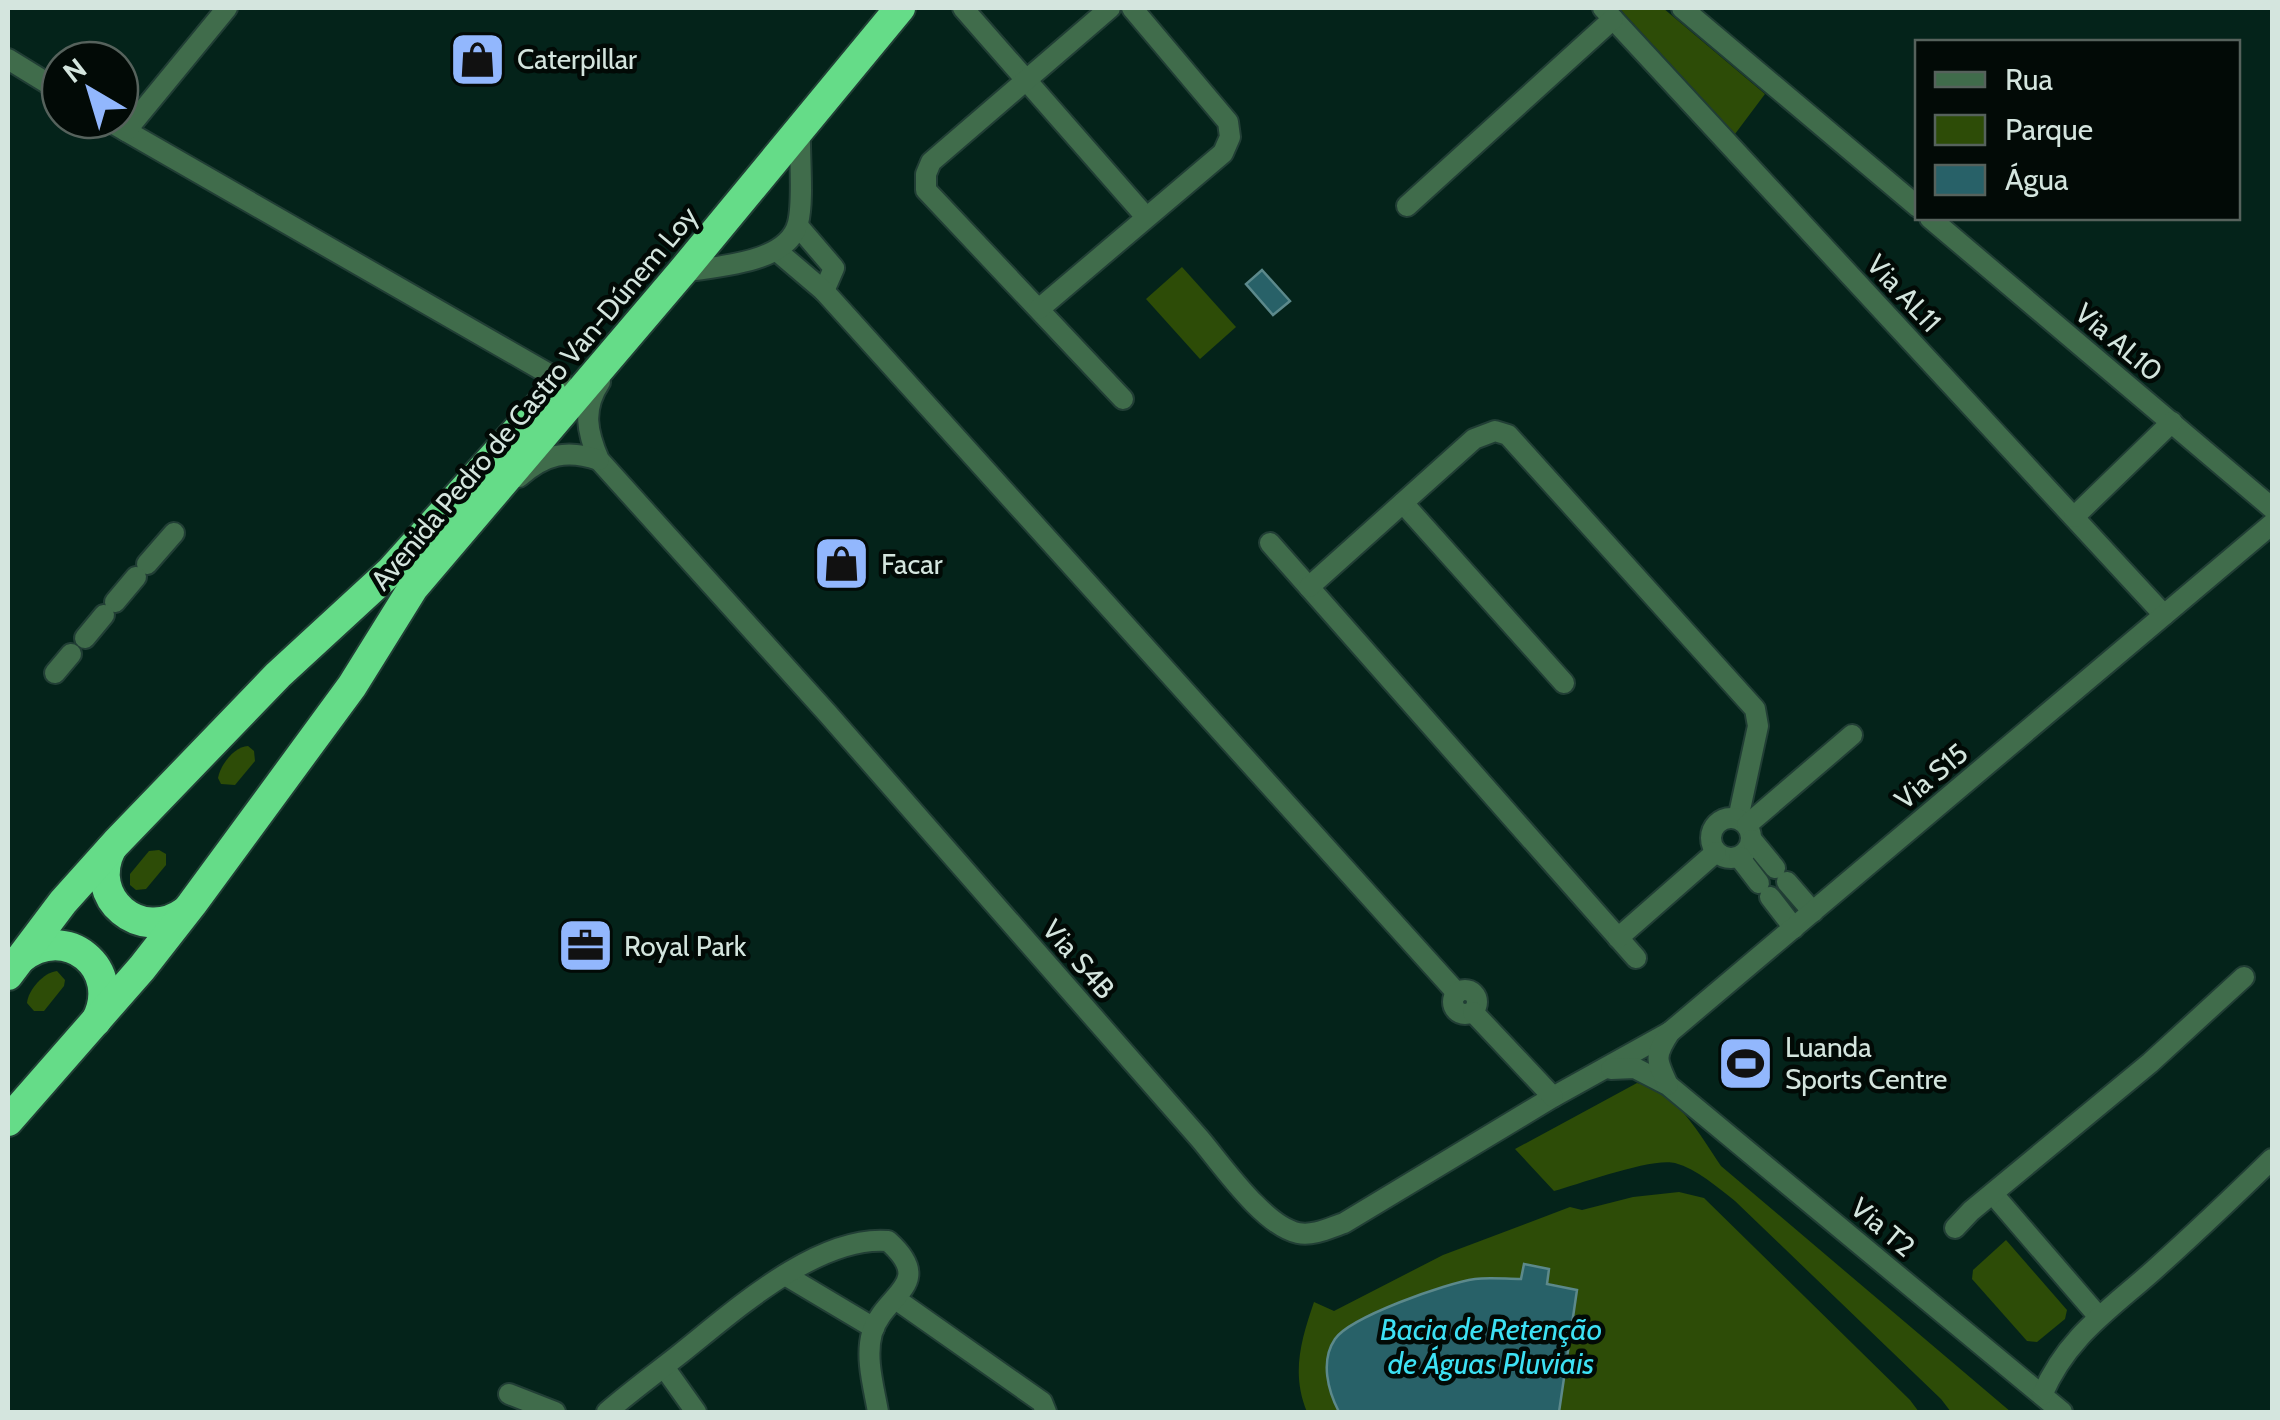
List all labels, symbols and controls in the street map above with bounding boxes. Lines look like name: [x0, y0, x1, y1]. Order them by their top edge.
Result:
shop icon: Caterpillar: [448, 29, 508, 89]
north arrow: [40, 40, 140, 140]
legend: [1915, 40, 2240, 220]
place label: Caterpillar: [517, 42, 637, 76]
text: N: [56, 51, 93, 90]
text: Rua: [2005, 61, 2053, 98]
text: Parque: [2005, 111, 2093, 148]
text: Água: [2005, 161, 2069, 198]
street label: Avenida Pedro de Castro Van-Dúnem Loy: [363, 199, 705, 597]
street label: Via AL11: [1860, 247, 1948, 339]
street label: Via AL10: [2068, 296, 2170, 388]
shop icon: Facar: [812, 534, 872, 594]
place label: Facar: [881, 547, 943, 581]
street label: Via S15: [1888, 736, 1974, 816]
street label: Via S4B: [1036, 913, 1122, 1005]
office icon: Royal Park: [555, 916, 615, 976]
place label: Royal Park: [624, 929, 747, 963]
place label: Luanda Sports Centre: [1785, 1030, 1947, 1096]
sports icon: Luanda Sports Centre: [1716, 1033, 1776, 1093]
street label: Via T2: [1844, 1190, 1922, 1264]
water label: Bacia de Retenção de Águas Pluviais: [1380, 1311, 1602, 1382]

